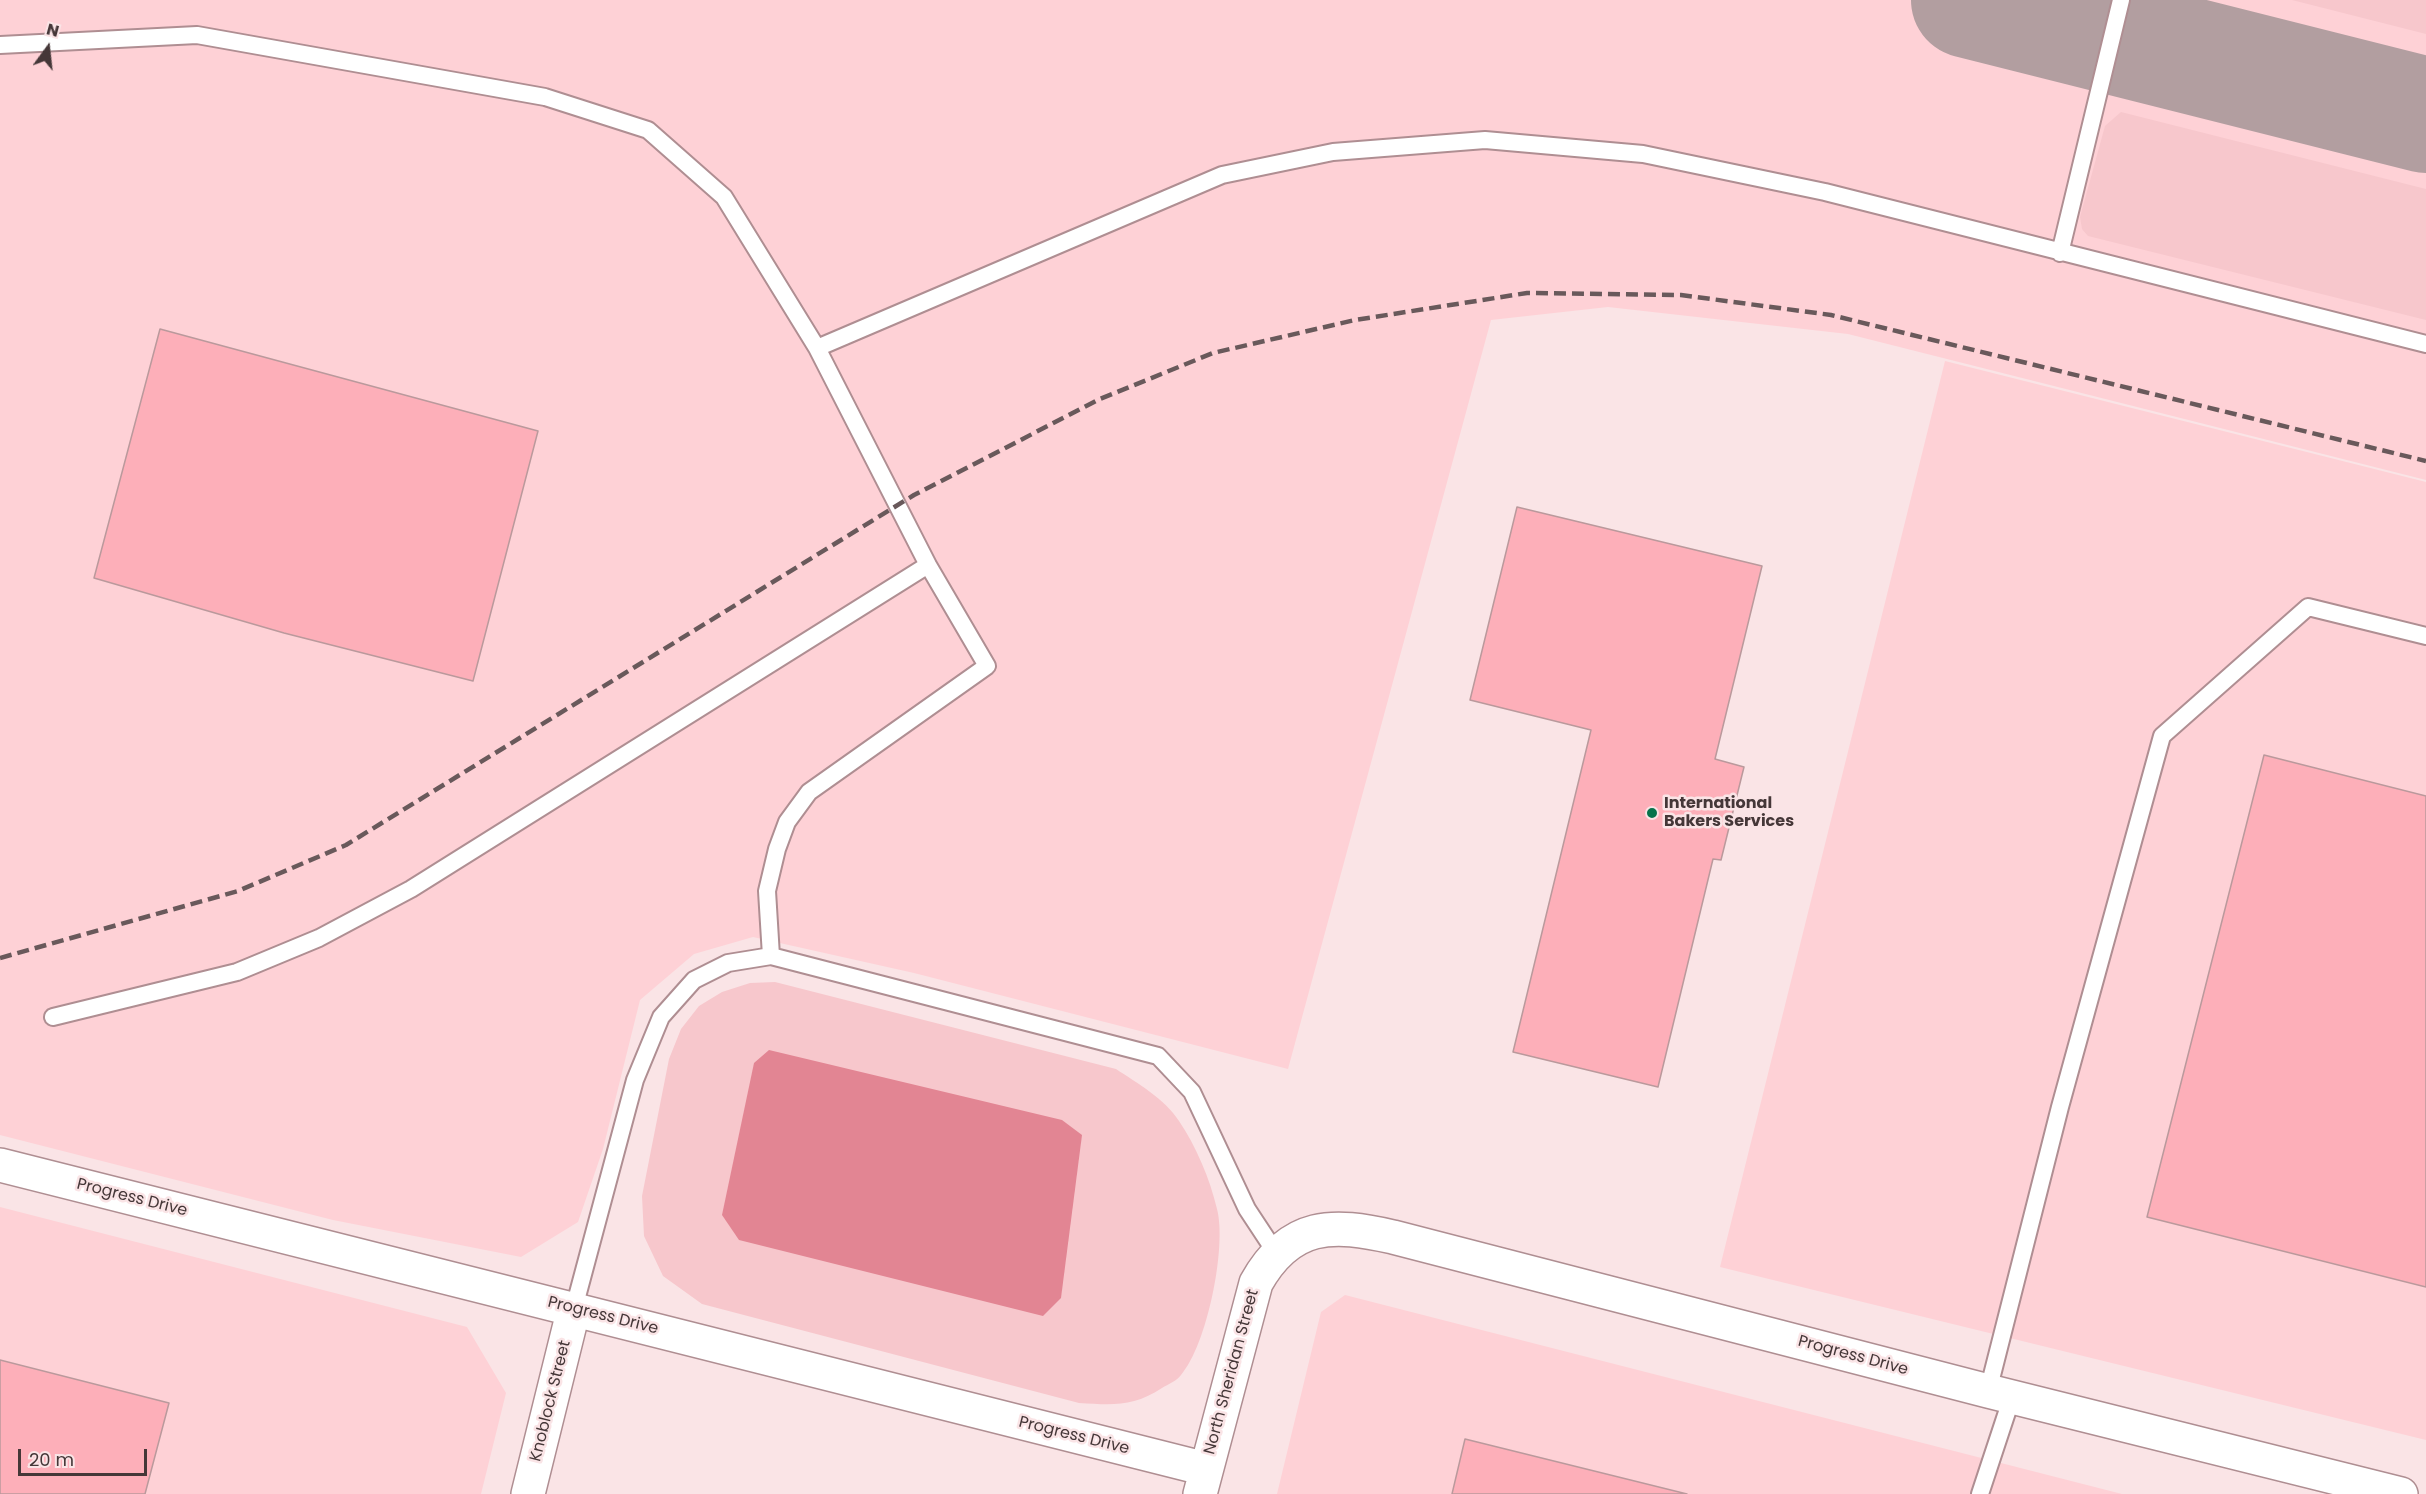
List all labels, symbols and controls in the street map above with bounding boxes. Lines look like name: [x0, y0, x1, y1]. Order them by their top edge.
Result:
text: N: [44, 17, 62, 43]
north arrow: [18, 18, 78, 78]
place label: International Bakers Services: [1664, 794, 1794, 832]
marker: International Bakers Services: [1645, 806, 1659, 820]
street label: Progress Drive: [75, 1175, 189, 1221]
street label: North Sheridan Street: [1201, 1287, 1263, 1457]
street label: Progress Drive: [546, 1293, 660, 1339]
street label: Progress Drive: [1796, 1332, 1910, 1380]
street label: Knoblock Street: [527, 1338, 575, 1464]
street label: Progress Drive: [1017, 1413, 1131, 1459]
scale bar: [21, 1437, 150, 1475]
text: 20 m: [29, 1447, 74, 1472]

